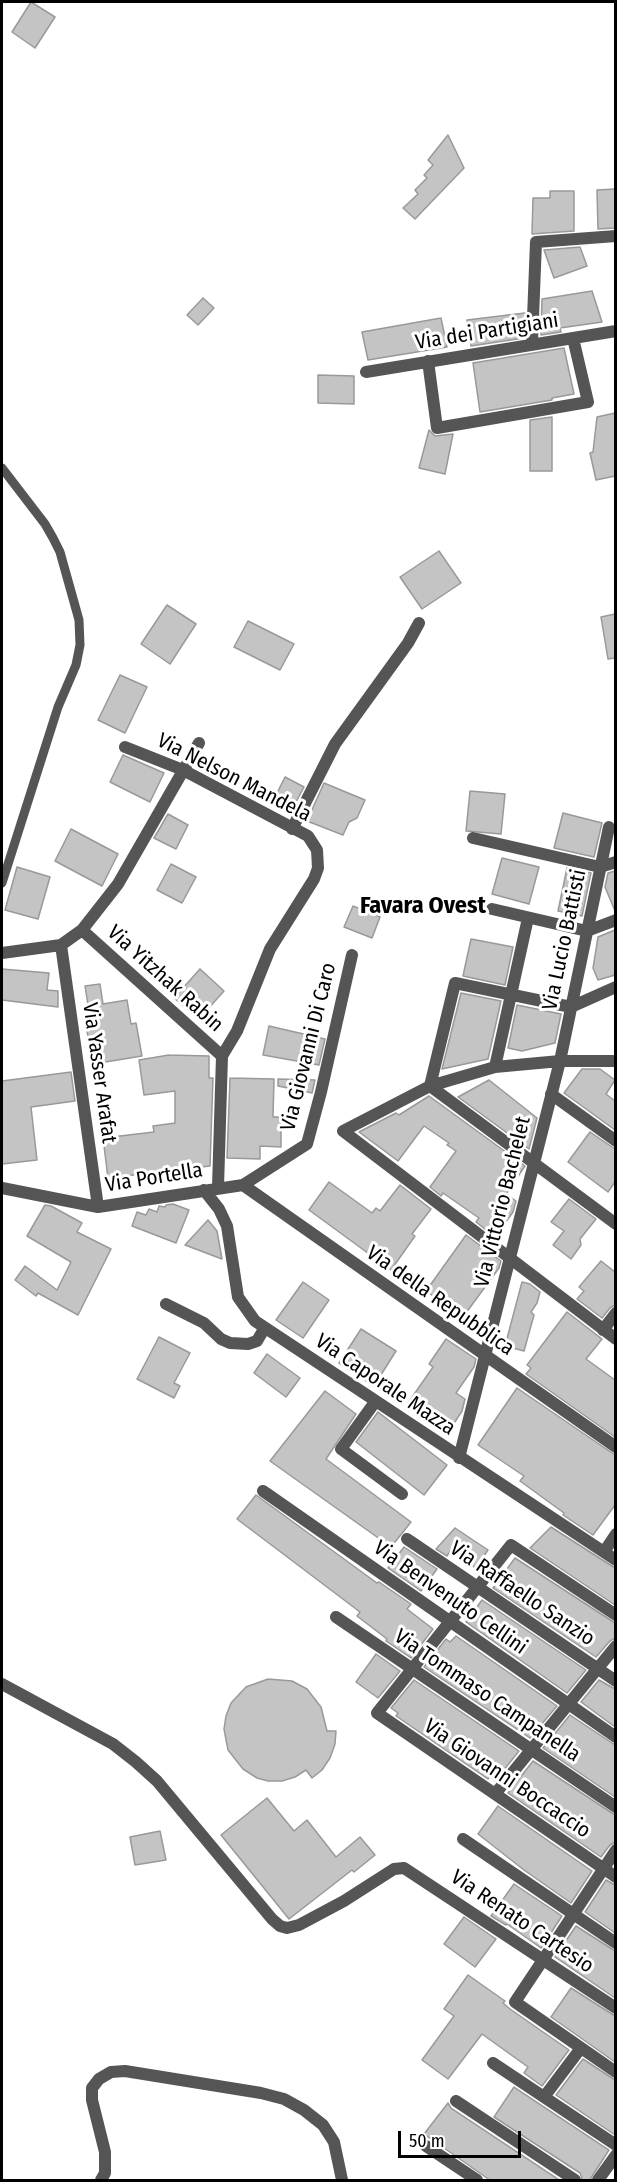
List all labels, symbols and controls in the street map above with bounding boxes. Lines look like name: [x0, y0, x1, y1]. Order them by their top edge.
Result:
street label: Via dei Partigiani: [414, 308, 560, 356]
street label: Via Nelson Mandela: [153, 728, 315, 828]
street label: Via Lucio Battisti: [538, 867, 592, 1013]
district label: Favara Ovest: [360, 892, 486, 920]
street label: Via Yitzhak Rabin: [102, 920, 228, 1038]
street label: Via Giovanni Di Caro: [276, 960, 342, 1134]
street label: Via Yasser Arafat: [77, 1001, 121, 1145]
street label: Via Vittorio Bachelet: [470, 1114, 536, 1290]
street label: Via Portella: [104, 1158, 204, 1198]
street label: Via della Repubblica: [361, 1241, 519, 1361]
street label: Via Caporale Mazza: [310, 1329, 460, 1441]
street label: Via Benvenuto Cellini: [368, 1536, 532, 1660]
street label: Via Raffaello Sanzio: [445, 1536, 599, 1652]
street label: Via Tommaso Campanella: [389, 1624, 585, 1768]
street label: Via Giovanni Boccaccio: [419, 1714, 595, 1844]
street label: Via Renato Cartesio: [446, 1865, 598, 1979]
scale bar: [401, 2119, 524, 2157]
text: 50 m: [409, 2130, 445, 2152]

